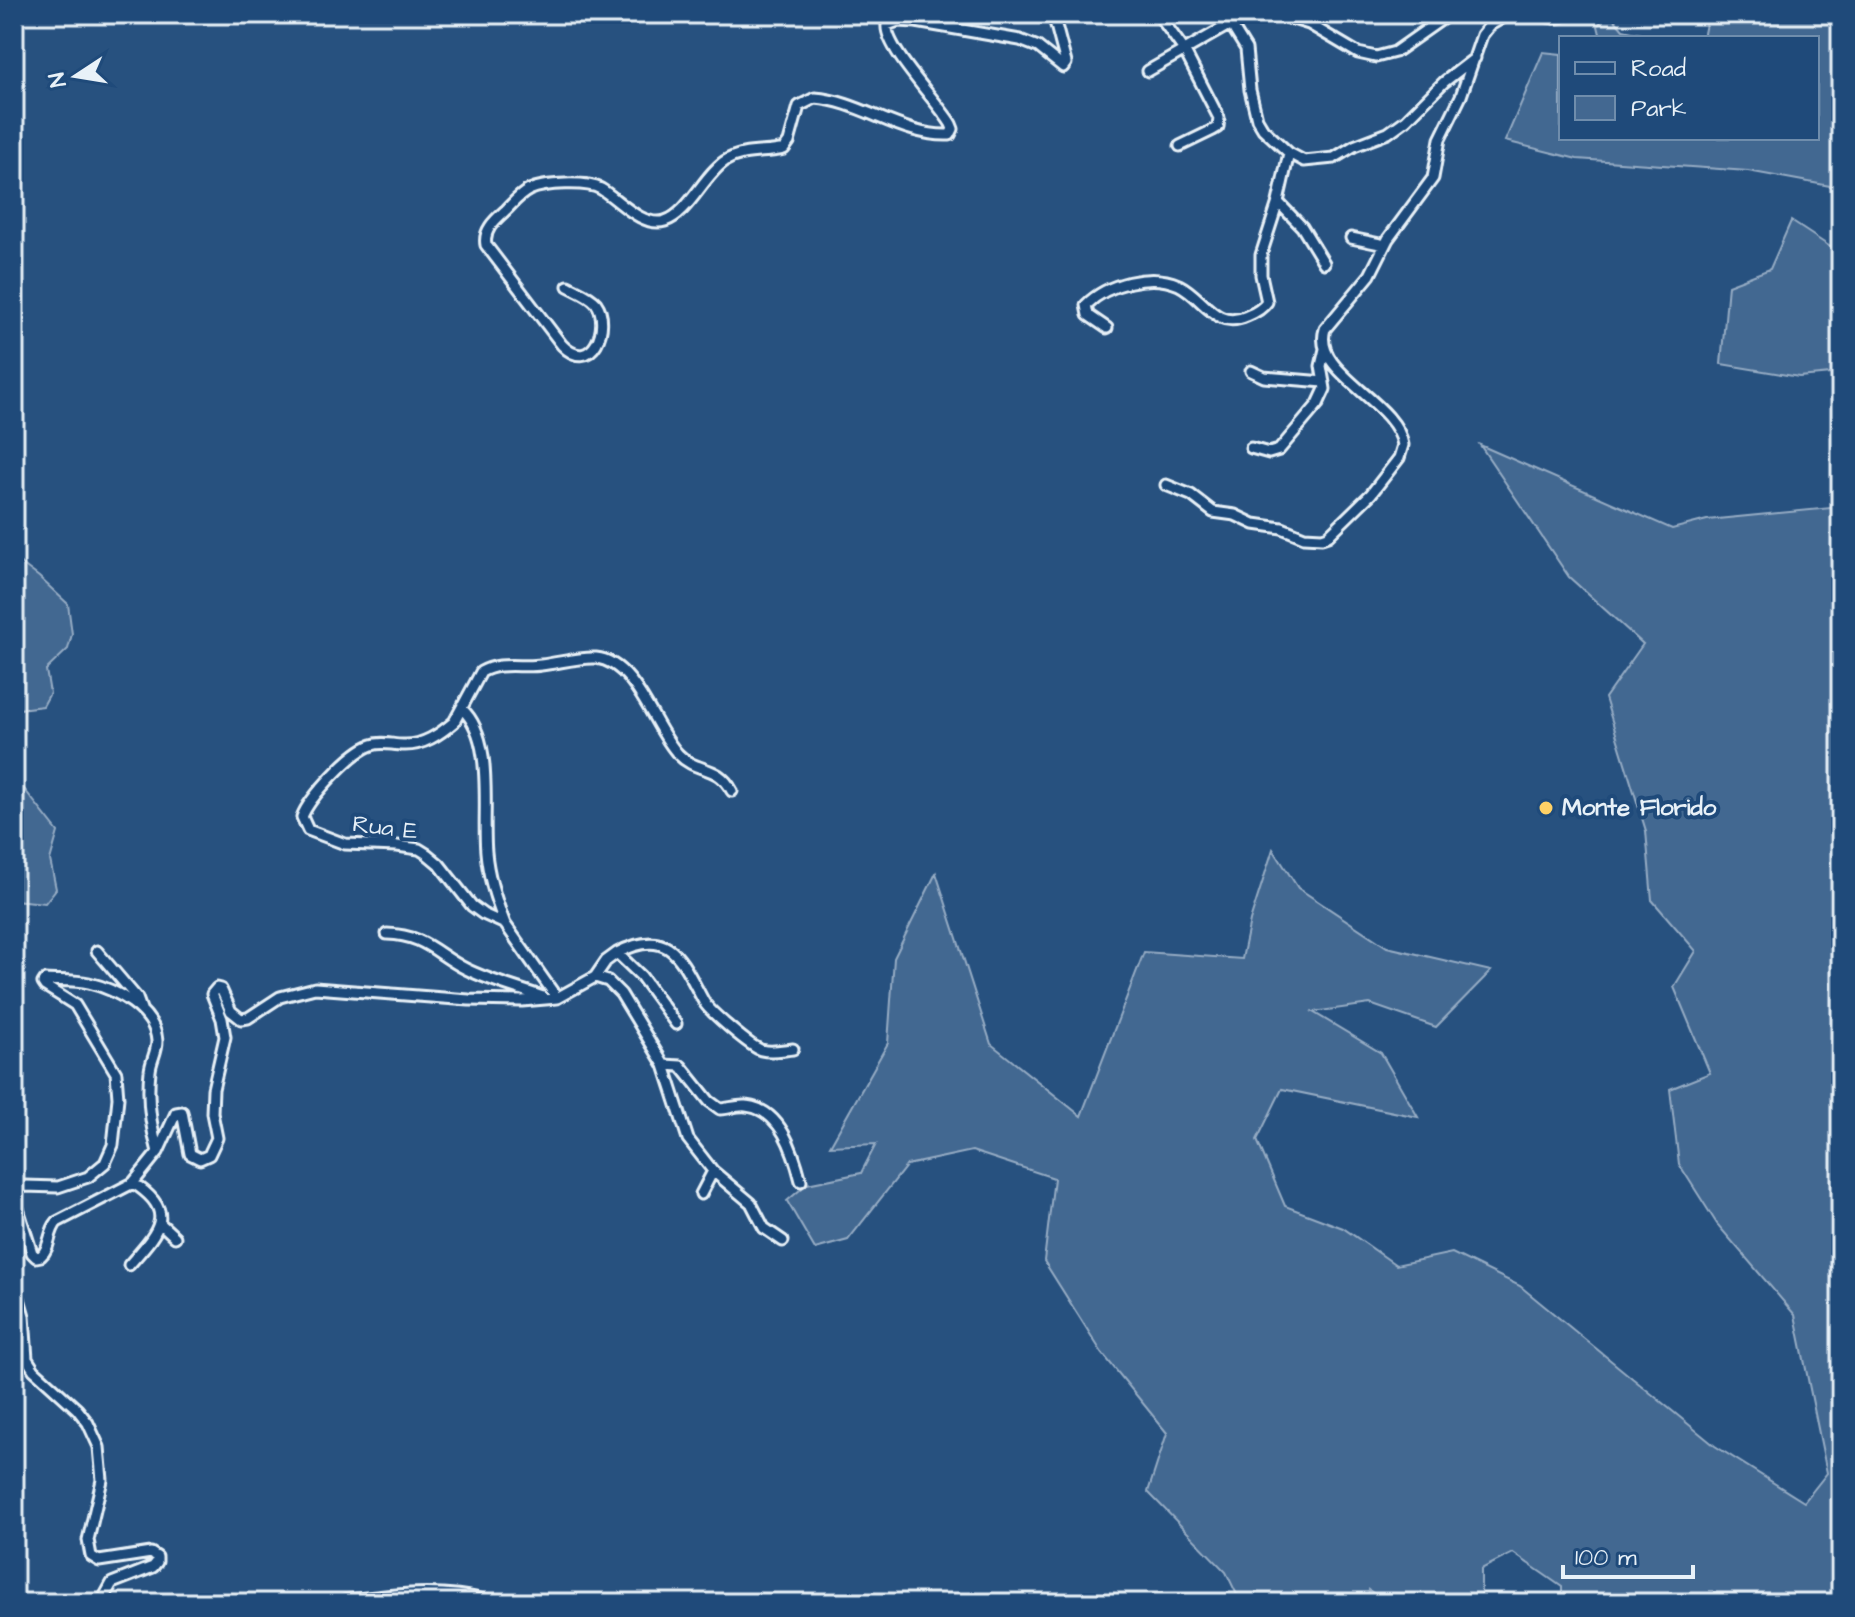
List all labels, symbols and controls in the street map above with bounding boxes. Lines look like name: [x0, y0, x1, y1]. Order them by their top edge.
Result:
north arrow: [36, 36, 116, 116]
legend: [1559, 36, 1819, 140]
text: Road: [1631, 52, 1686, 86]
text: N: [41, 70, 74, 90]
text: Park: [1631, 92, 1687, 126]
place label: Monte Florido: [1562, 791, 1717, 825]
marker: Monte Florido: [1537, 799, 1555, 817]
street label: Rua E: [351, 807, 419, 849]
scale bar: [1563, 1529, 1693, 1579]
text: 100 m: [1575, 1541, 1637, 1575]

